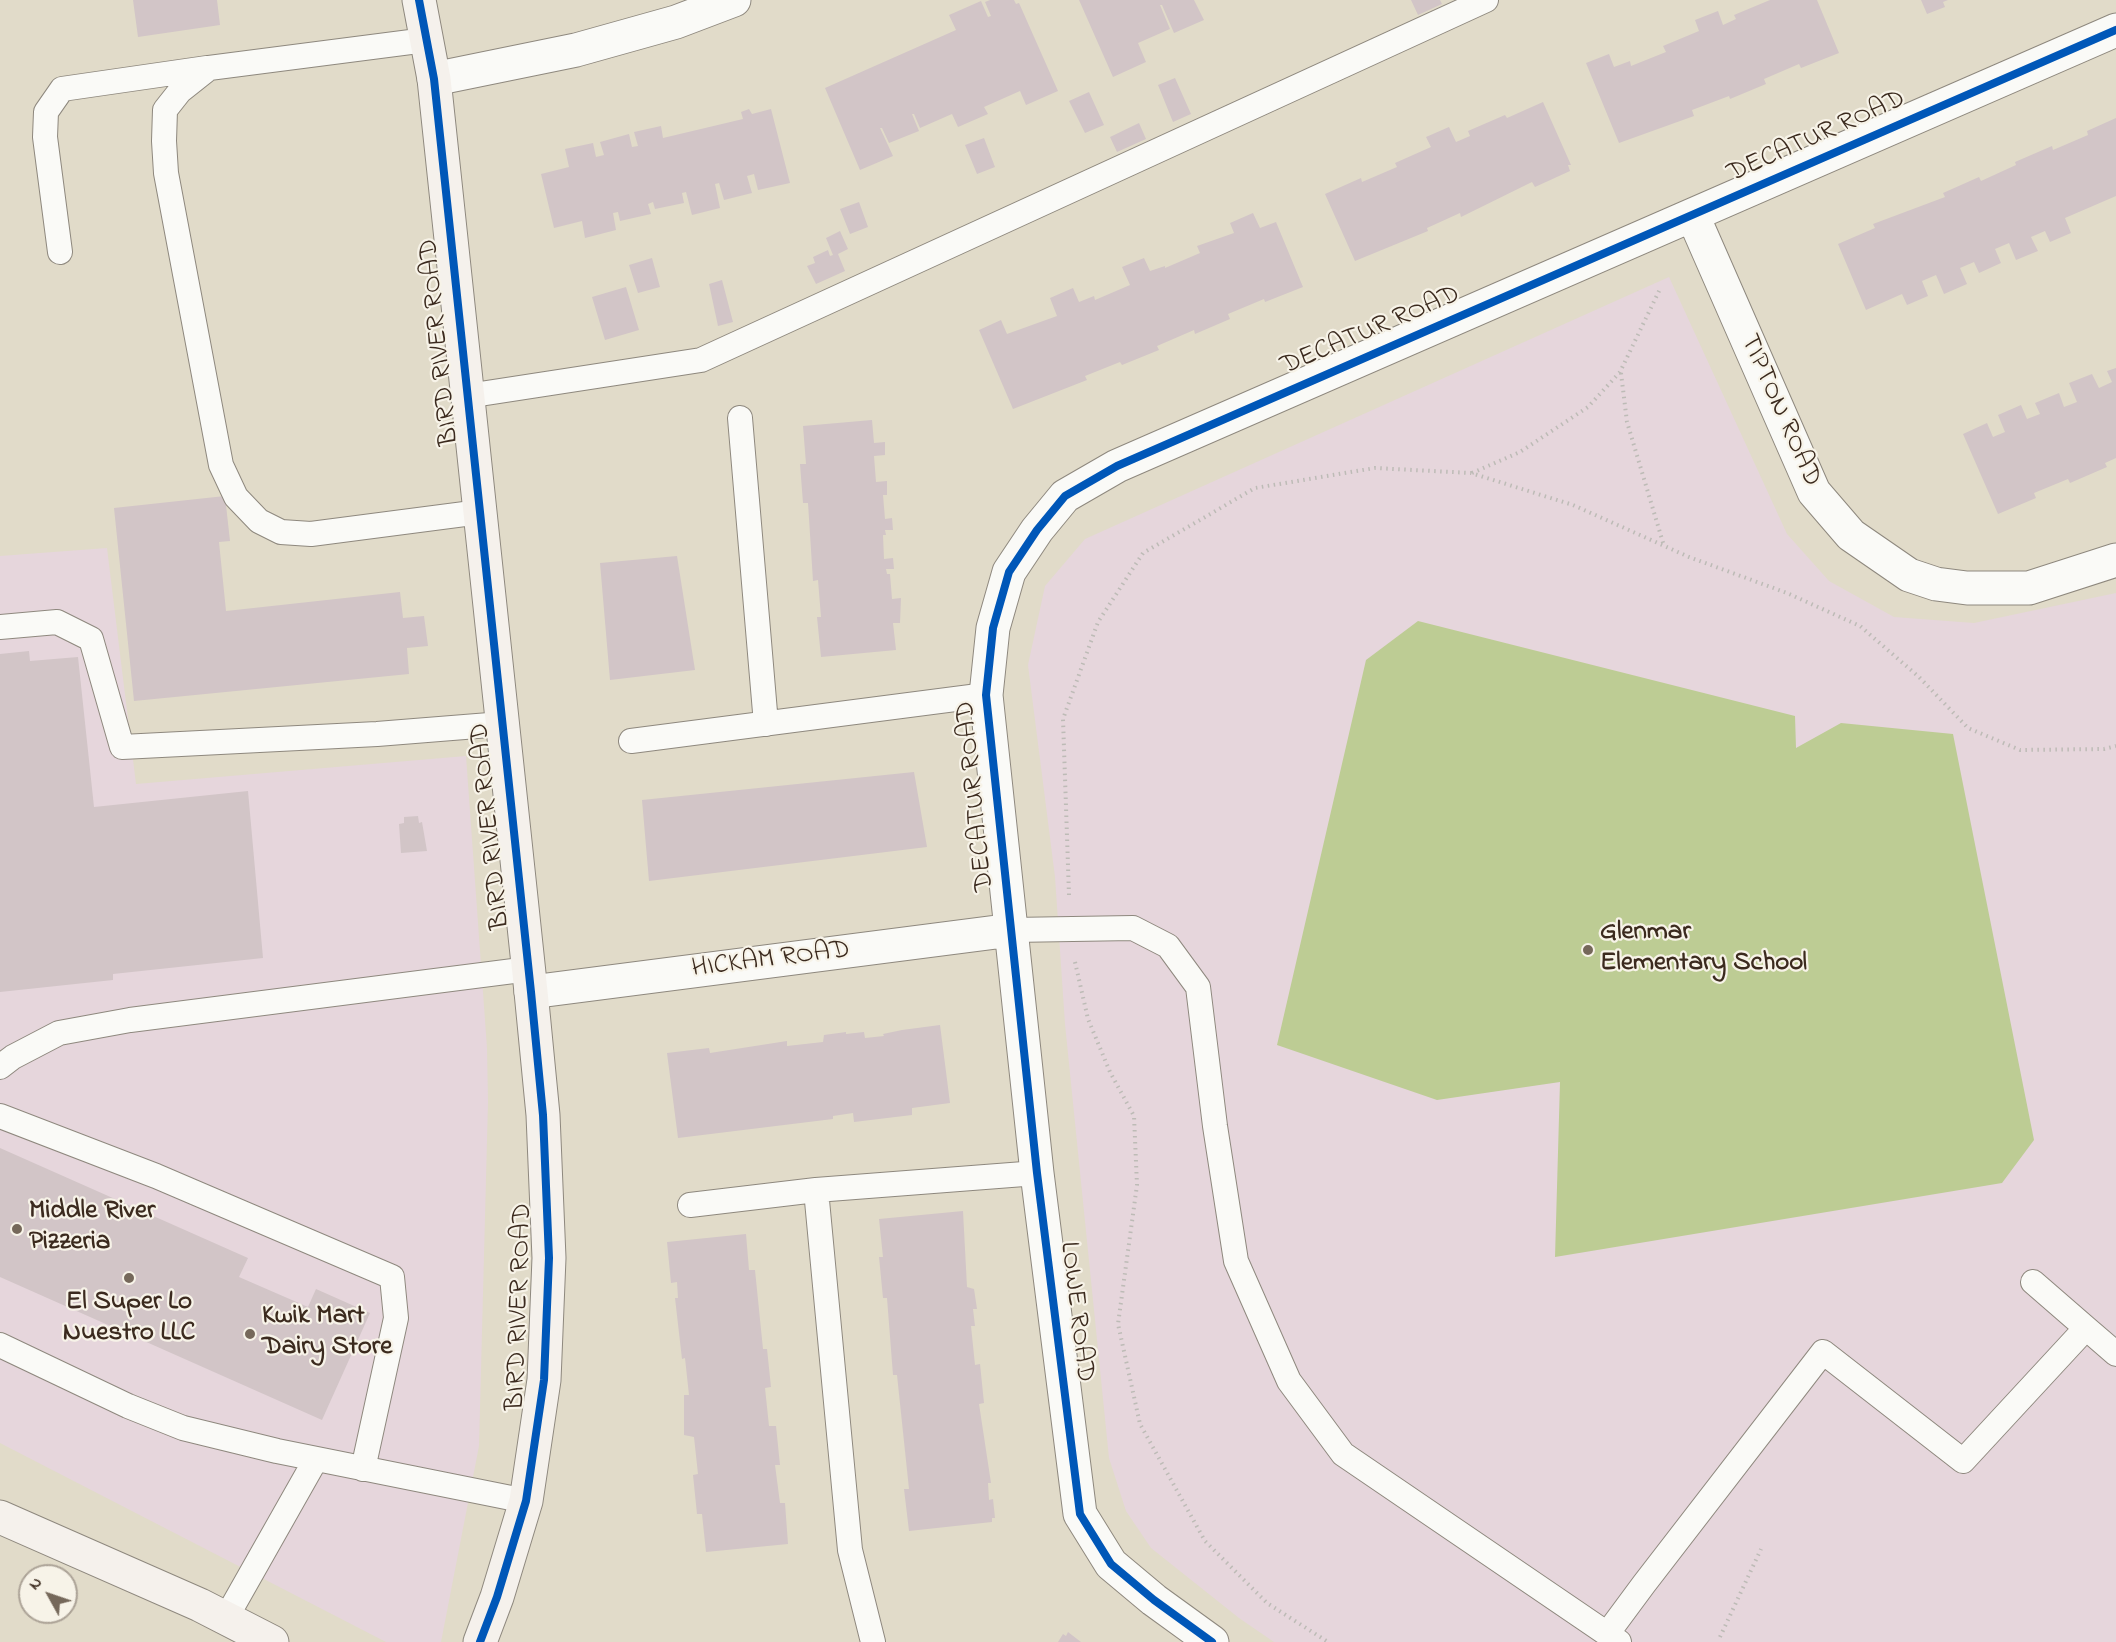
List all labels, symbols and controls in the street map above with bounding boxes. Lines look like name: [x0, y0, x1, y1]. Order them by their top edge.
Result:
street label: DECATUR ROAD: [1723, 84, 1911, 192]
street label: BIRD RIVER ROAD: [414, 237, 468, 447]
street label: DECATUR ROAD: [1277, 280, 1465, 384]
street label: TIPTON ROAD: [1731, 330, 1827, 492]
street label: DECATUR ROAD: [951, 699, 1003, 893]
street label: BIRD RIVER ROAD: [465, 721, 519, 931]
place label: Glenmar Elementary School: [1600, 918, 1807, 981]
street label: HICKAM ROAD: [690, 935, 852, 987]
marker: Glenmar Elementary School: [1581, 943, 1595, 957]
place label: Middle River Pizzeria: [29, 1197, 155, 1260]
street label: BIRD RIVER ROAD: [501, 1203, 541, 1411]
marker: Middle River Pizzeria: [10, 1222, 24, 1236]
street label: LOWE ROAD: [1050, 1240, 1100, 1384]
marker: El Super Lo Nuestro LLC: [122, 1271, 136, 1285]
place label: El Super Lo Nuestro LLC: [63, 1288, 195, 1351]
place label: Kwik Mart Dairy Store: [262, 1302, 392, 1365]
marker: Kwik Mart Dairy Store: [243, 1327, 257, 1341]
north arrow: [18, 1564, 78, 1624]
text: N: [23, 1572, 48, 1596]

